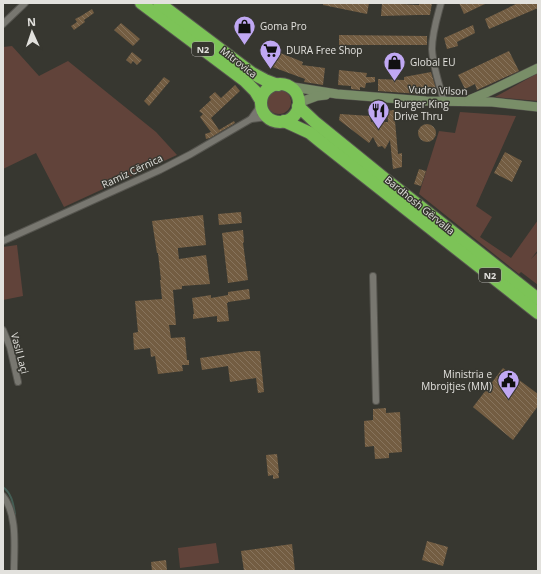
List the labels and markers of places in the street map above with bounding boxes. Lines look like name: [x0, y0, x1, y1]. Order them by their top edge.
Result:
shop icon: Goma Pro: [232, 13, 258, 46]
place label: Goma Pro: [260, 19, 307, 33]
supermarket icon: DURA Free Shop: [257, 37, 283, 70]
place label: DURA Free Shop: [286, 43, 362, 57]
shop icon: Global EU: [381, 49, 407, 82]
place label: Global EU: [410, 55, 455, 69]
restaurant icon: Burger King Drive Thru: [366, 97, 392, 130]
place label: Burger King Drive Thru: [394, 97, 449, 123]
place label: Ministria e Mbrojtjes (MM): [421, 367, 492, 393]
public building icon: Ministria e Mbrojtjes (MM): [495, 367, 521, 400]

